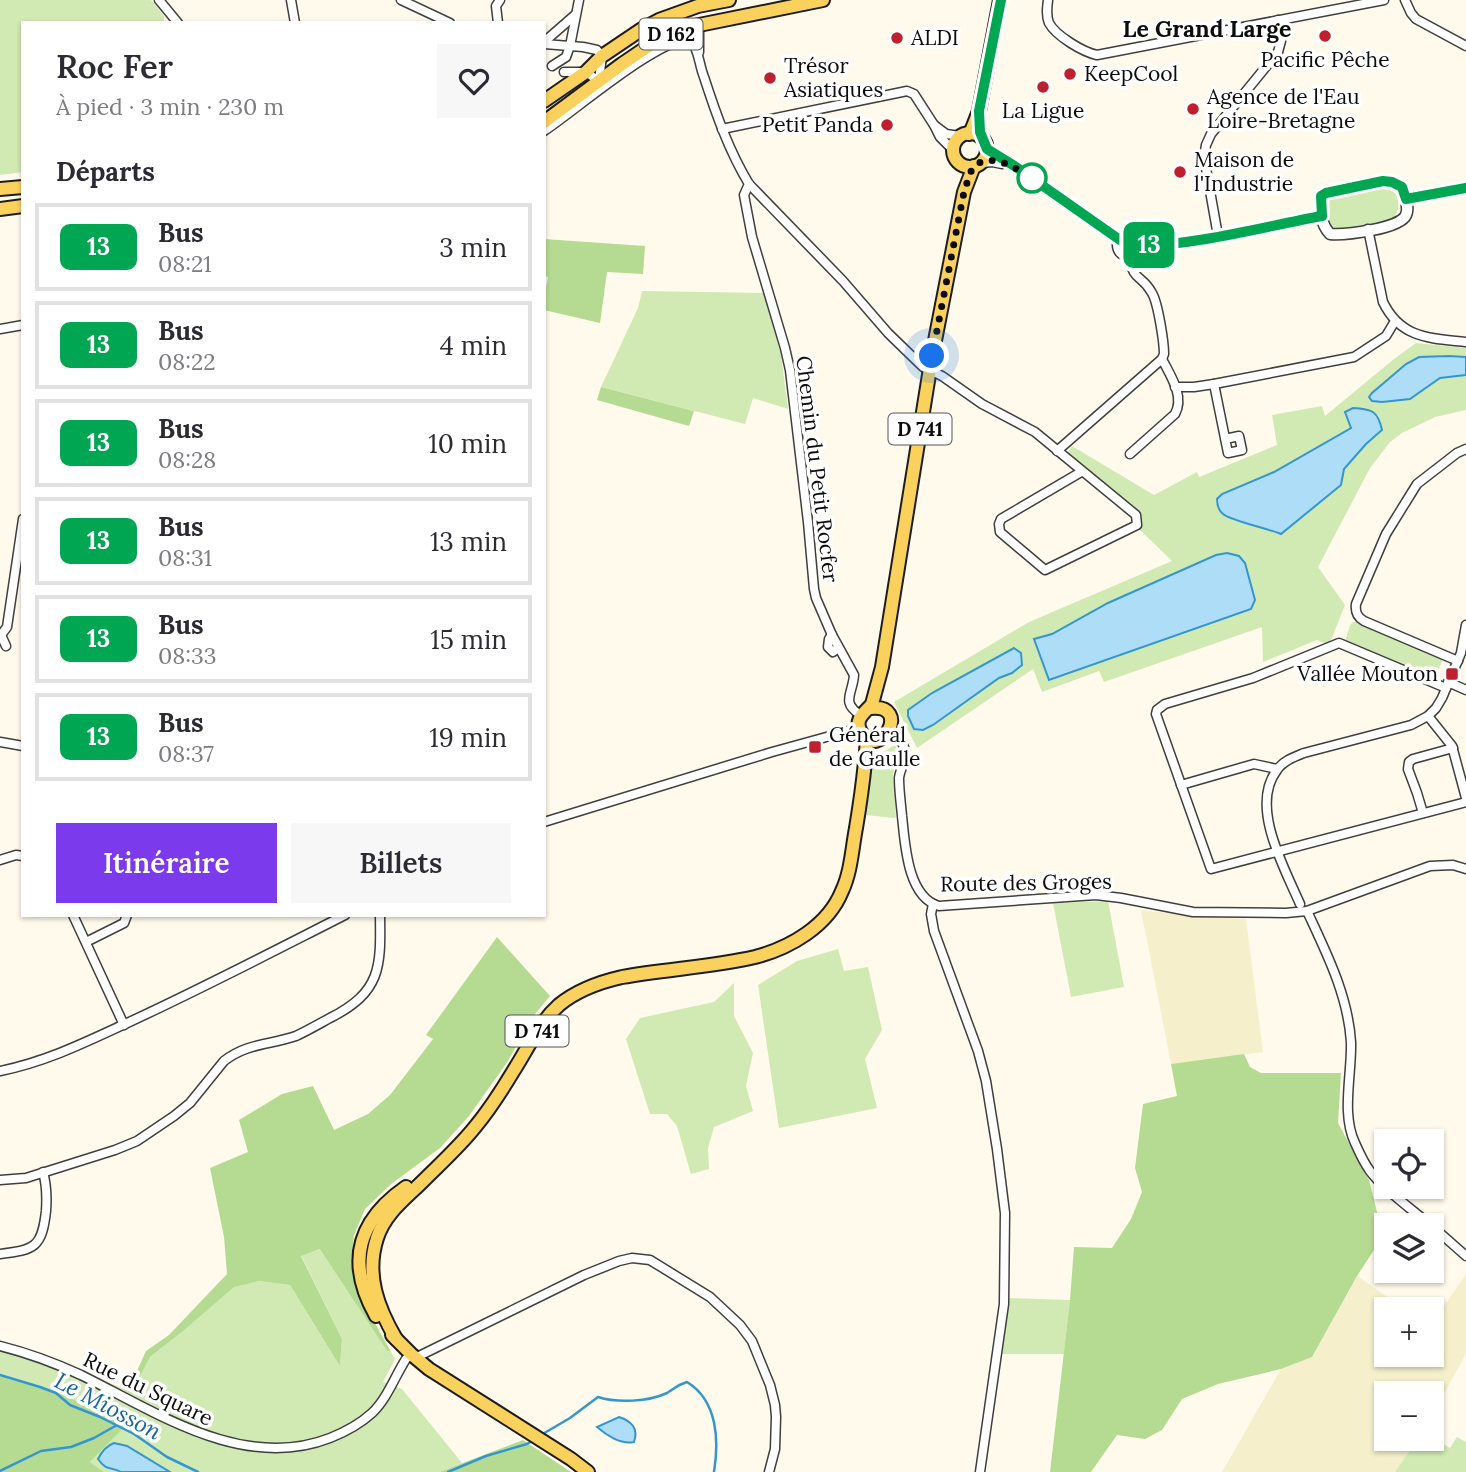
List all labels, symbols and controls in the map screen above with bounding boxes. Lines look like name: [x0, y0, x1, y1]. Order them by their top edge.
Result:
district label: Le Grand Large: [1123, 14, 1291, 43]
road number: D 162: [640, 18, 702, 50]
place label: ALDI: [910, 24, 959, 51]
marker: Pacific Pêche: [1317, 28, 1333, 44]
marker: ALDI: [889, 30, 905, 46]
button: heart: [437, 44, 511, 118]
text: Roc Fer: [56, 45, 173, 87]
place label: Pacific Pêche: [1260, 46, 1390, 73]
place label: Trésor Asiatiques: [783, 52, 883, 103]
place label: KeepCool: [1084, 60, 1178, 87]
marker: KeepCool: [1062, 66, 1078, 82]
marker: Trésor Asiatiques: [762, 70, 778, 86]
marker: La Ligue: [1035, 79, 1051, 95]
place label: Agence de l'Eau Loire-Bretagne: [1206, 83, 1360, 134]
text: À pied · 3 min · 230 m: [56, 92, 284, 121]
place label: La Ligue: [1002, 97, 1084, 124]
marker: Agence de l'Eau Loire-Bretagne: [1185, 101, 1201, 117]
place label: Petit Panda: [762, 111, 873, 138]
marker: Petit Panda: [879, 117, 895, 133]
place label: Maison de l'Industrie: [1194, 146, 1294, 197]
text: Départs: [56, 155, 155, 188]
unlabelled marker: [1017, 163, 1047, 193]
marker: Maison de l'Industrie: [1172, 164, 1188, 180]
text: Bus: [158, 216, 204, 249]
line badge: 13: [1118, 222, 1180, 268]
text: 13: [1137, 229, 1161, 260]
text: 13: [87, 231, 110, 262]
text: 3 min: [439, 231, 507, 264]
text: 08:21: [158, 249, 212, 278]
text: Bus: [158, 314, 204, 347]
text: 13: [87, 329, 110, 360]
text: 4 min: [440, 329, 507, 362]
your location: [914, 338, 949, 373]
text: 08:22: [158, 347, 216, 376]
street label: Chemin du Petit Rocfer: [790, 354, 845, 584]
text: Bus: [158, 412, 204, 445]
road number: D 741: [888, 414, 951, 444]
text: 13: [87, 427, 110, 458]
text: 10 min: [428, 427, 507, 460]
text: 08:28: [158, 445, 216, 474]
text: Bus: [158, 510, 204, 543]
text: 13: [87, 525, 110, 556]
text: 13 min: [430, 525, 507, 558]
text: 08:31: [158, 543, 212, 572]
text: Bus: [158, 608, 204, 641]
text: 13: [87, 623, 110, 654]
text: 15 min: [430, 623, 507, 656]
text: 08:33: [158, 641, 217, 670]
place label: Vallée Mouton: [1296, 660, 1438, 687]
marker: Vallée Mouton: [1444, 666, 1460, 682]
text: Bus: [158, 706, 204, 739]
text: 13: [87, 721, 110, 752]
text: 19 min: [429, 721, 507, 754]
place label: Général de Gaulle: [829, 721, 921, 772]
text: 08:37: [158, 739, 214, 768]
marker: Général de Gaulle: [807, 739, 823, 755]
button: Itinéraire: [56, 823, 277, 903]
button: Billets: [291, 823, 511, 903]
street label: Route des Groges: [940, 868, 1112, 897]
road number: D 741: [505, 1015, 568, 1046]
map controls: [1374, 1129, 1444, 1451]
button: locate: [1374, 1129, 1444, 1199]
button: layers: [1374, 1213, 1444, 1283]
button: +: [1374, 1297, 1444, 1367]
street label: Rue du Square: [79, 1346, 217, 1432]
water label: Le Miosson: [50, 1365, 166, 1446]
button: −: [1374, 1381, 1444, 1451]

